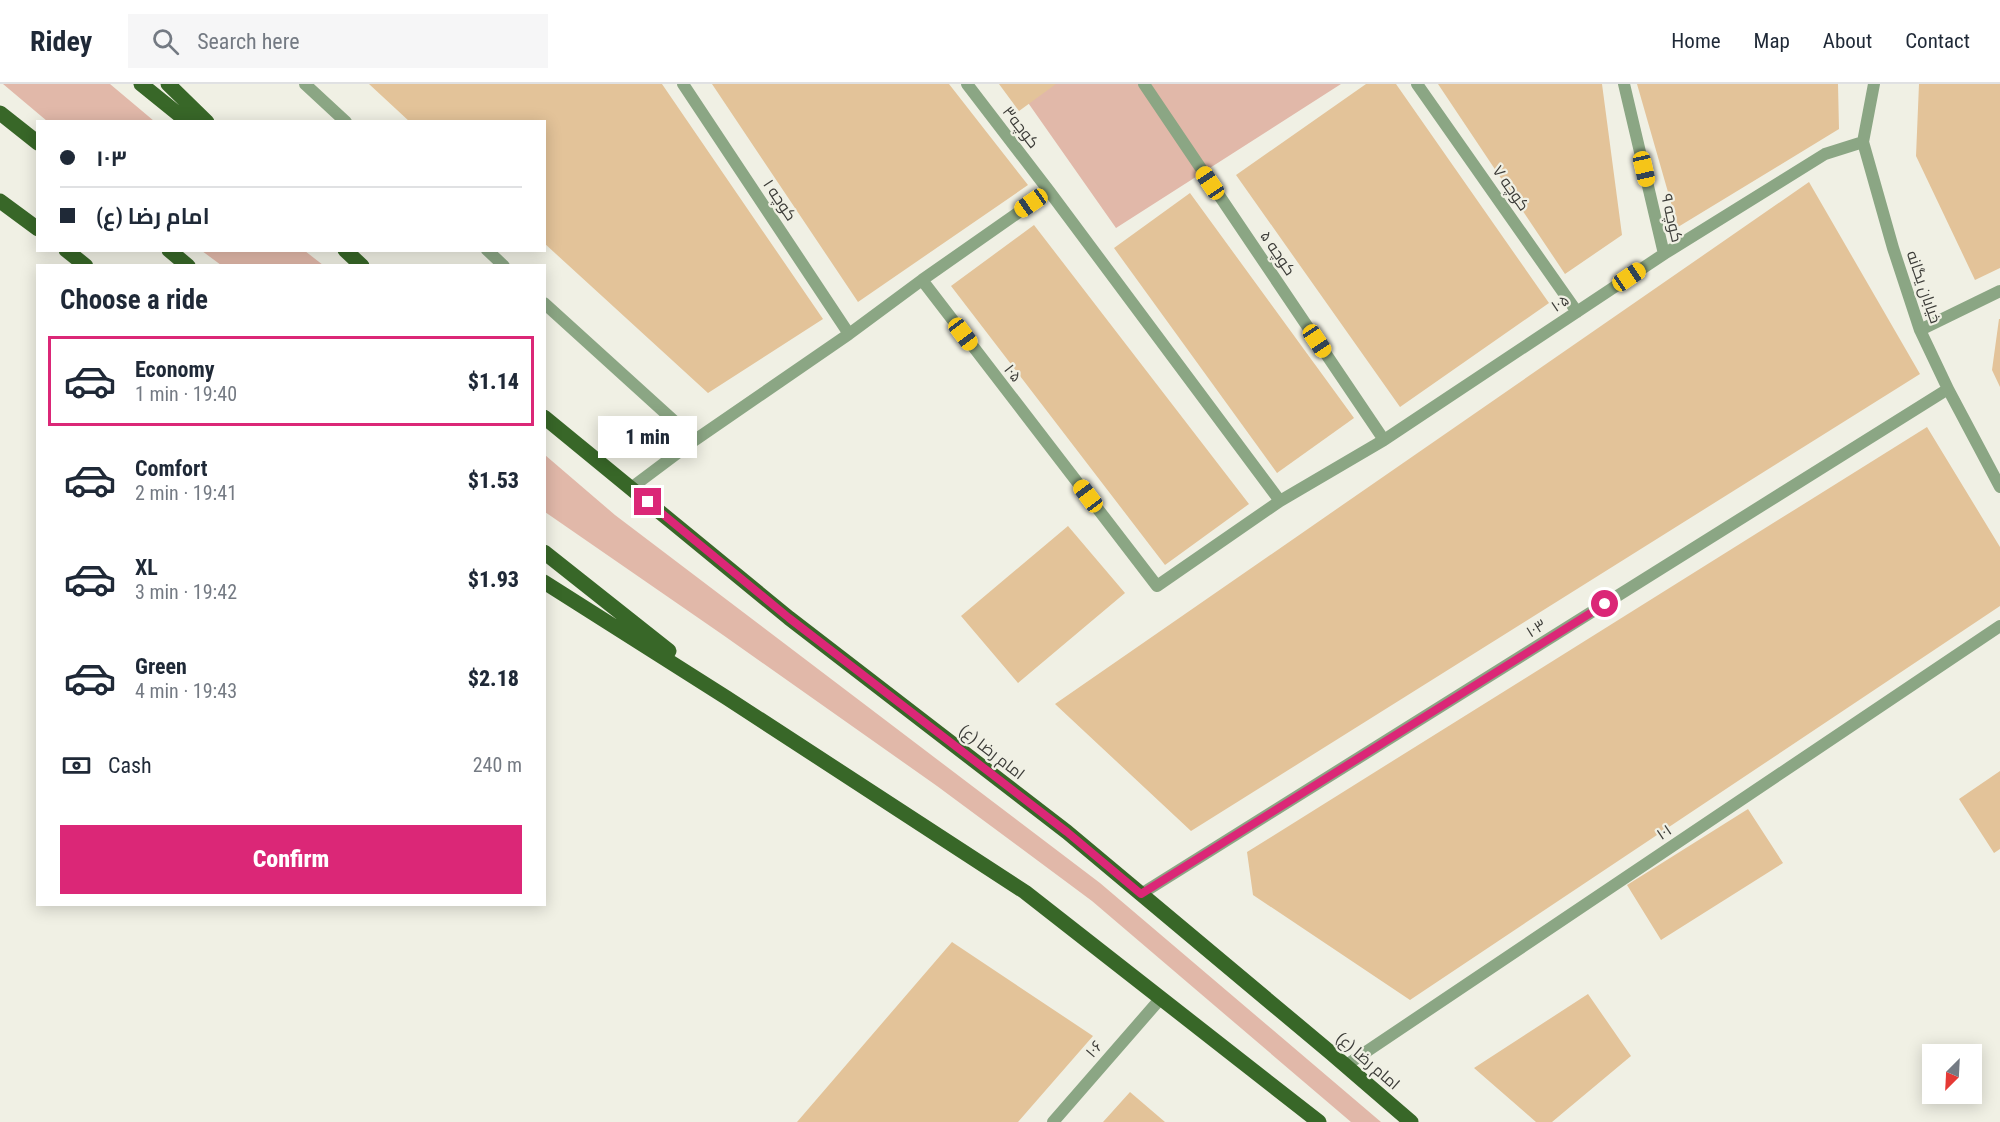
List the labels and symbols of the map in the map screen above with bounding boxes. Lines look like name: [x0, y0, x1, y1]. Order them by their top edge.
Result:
street label: کوچه۳: [997, 102, 1043, 153]
car: [1631, 149, 1657, 189]
street label: کوچه ۷: [1487, 162, 1533, 216]
car: [1192, 163, 1228, 203]
street label: کوچه ۱: [758, 176, 801, 226]
car: [1011, 185, 1051, 221]
street label: کوچه ۹: [1655, 192, 1687, 245]
street label: کوچه ۵: [1255, 227, 1300, 280]
street label: خیابان یگانه: [1902, 248, 1945, 326]
car: [1609, 259, 1649, 295]
street label: ۱۰۵: [1547, 290, 1573, 316]
car: [945, 314, 981, 354]
car: [1299, 321, 1335, 361]
street label: ۱۰۵: [1000, 360, 1026, 386]
callout: 1 min: [598, 415, 698, 457]
car: [1070, 476, 1106, 516]
route end: [634, 488, 661, 515]
route start: [1591, 590, 1618, 617]
street label: ۱۰۳: [1523, 615, 1549, 641]
street label: امام رضا (ع): [954, 721, 1028, 785]
street label: ۱۰۱: [1653, 820, 1675, 844]
street label: امام رضا (ع): [1331, 1028, 1404, 1095]
street label: ۱۰۶: [1081, 1037, 1107, 1061]
north arrow: [1922, 1044, 1982, 1104]

